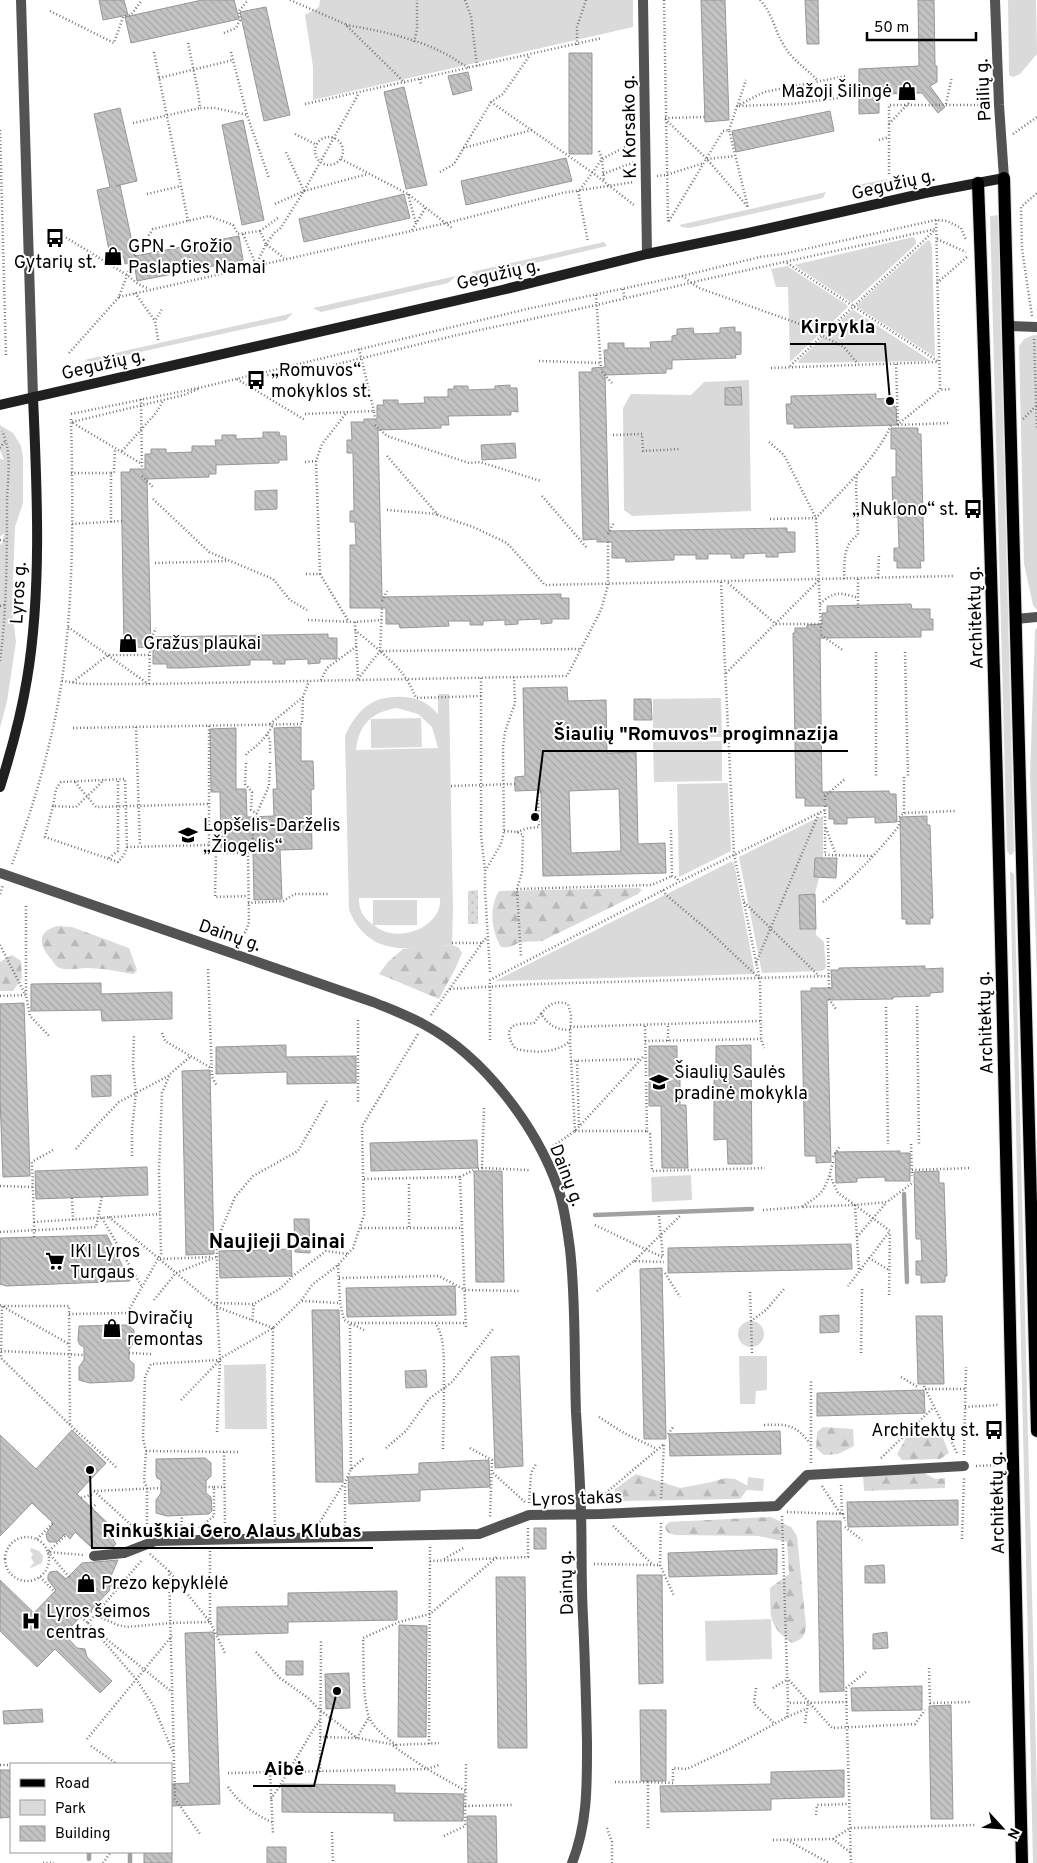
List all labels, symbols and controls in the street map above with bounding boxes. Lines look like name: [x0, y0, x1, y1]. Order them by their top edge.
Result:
scale bar: [867, 10, 976, 42]
text: 50 m: [874, 19, 909, 38]
street label: Pailių g.: [971, 58, 998, 122]
street label: K. Korsako g.: [618, 75, 643, 179]
place label: Mažoji Šilingė: [781, 79, 892, 104]
shop icon: Mažoji Šilingė: [896, 80, 918, 102]
street label: Gegužių g.: [849, 165, 937, 206]
bus stop icon: Gytarių st.: [44, 227, 66, 249]
place label: GPN - Grožio Paslapties Namai: [128, 236, 266, 280]
shop icon: GPN - Grožio Paslapties Namai: [102, 245, 124, 267]
place label: Gytarių st.: [14, 252, 96, 275]
street label: Gegužių g.: [454, 255, 542, 296]
callout: Kirpykla: [790, 310, 885, 344]
text: Kirpykla: [801, 316, 875, 340]
street label: Gegužių g.: [59, 345, 147, 386]
place label: „Romuvos“ mokyklos st.: [271, 360, 371, 404]
bus stop icon: „Romuvos“ mokyklos st.: [245, 369, 267, 391]
bus stop icon: „Nuklono“ st.: [962, 498, 984, 520]
place label: „Nuklono“ st.: [852, 499, 958, 522]
street label: Lyros g.: [6, 561, 33, 625]
street label: Architektų g.: [963, 566, 990, 670]
shop icon: Gražus plaukai: [117, 632, 139, 654]
place label: Gražus plaukai: [143, 633, 261, 656]
callout: Šiaulių "Romuvos" progimnazija: [543, 717, 848, 751]
text: Šiaulių "Romuvos" progimnazija: [554, 722, 838, 747]
place label: Lopšelis-Darželis „Žiogelis“: [203, 815, 340, 859]
school or university icon: Lopšelis-Darželis „Žiogelis“: [177, 824, 199, 846]
street label: Dainų g.: [195, 915, 264, 958]
street label: Architektų g.: [973, 971, 1000, 1075]
place label: Šiaulių Saulės pradinė mokykla: [674, 1060, 808, 1106]
school or university icon: Šiaulių Saulės pradinė mokykla: [648, 1071, 670, 1093]
street label: Dainų g.: [543, 1141, 588, 1210]
district label: Naujieji Dainai: [209, 1230, 345, 1256]
place label: IKI Lyros Turgaus: [70, 1241, 140, 1285]
supermarket icon: IKI Lyros Turgaus: [44, 1250, 66, 1272]
place label: Dviračių remontas: [127, 1308, 203, 1352]
shop icon: Dviračių remontas: [101, 1317, 123, 1339]
bus stop icon: Architektų st.: [983, 1419, 1005, 1441]
place label: Architektų st.: [871, 1420, 979, 1443]
street label: Architektų g.: [986, 1451, 1011, 1555]
street label: Lyros takas: [531, 1486, 623, 1513]
callout: Rinkuškiai Gero Alaus Klubas: [92, 1514, 373, 1548]
text: Rinkuškiai Gero Alaus Klubas: [102, 1520, 362, 1544]
street label: Dainų g.: [555, 1550, 580, 1616]
shop icon: Prezo kepyklėlė: [75, 1572, 97, 1594]
place label: Prezo kepyklėlė: [101, 1573, 228, 1596]
place label: Lyros šeimos centras: [46, 1601, 150, 1645]
hospital icon: Lyros šeimos centras: [20, 1610, 42, 1632]
callout: Aibė: [253, 1752, 314, 1786]
text: Aibė: [264, 1758, 304, 1782]
legend: [10, 1763, 172, 1853]
text: Road: [55, 1775, 90, 1794]
text: Park: [55, 1800, 86, 1819]
north arrow: [977, 1803, 1027, 1853]
text: Building: [55, 1825, 110, 1844]
text: N: [1002, 1825, 1022, 1841]

